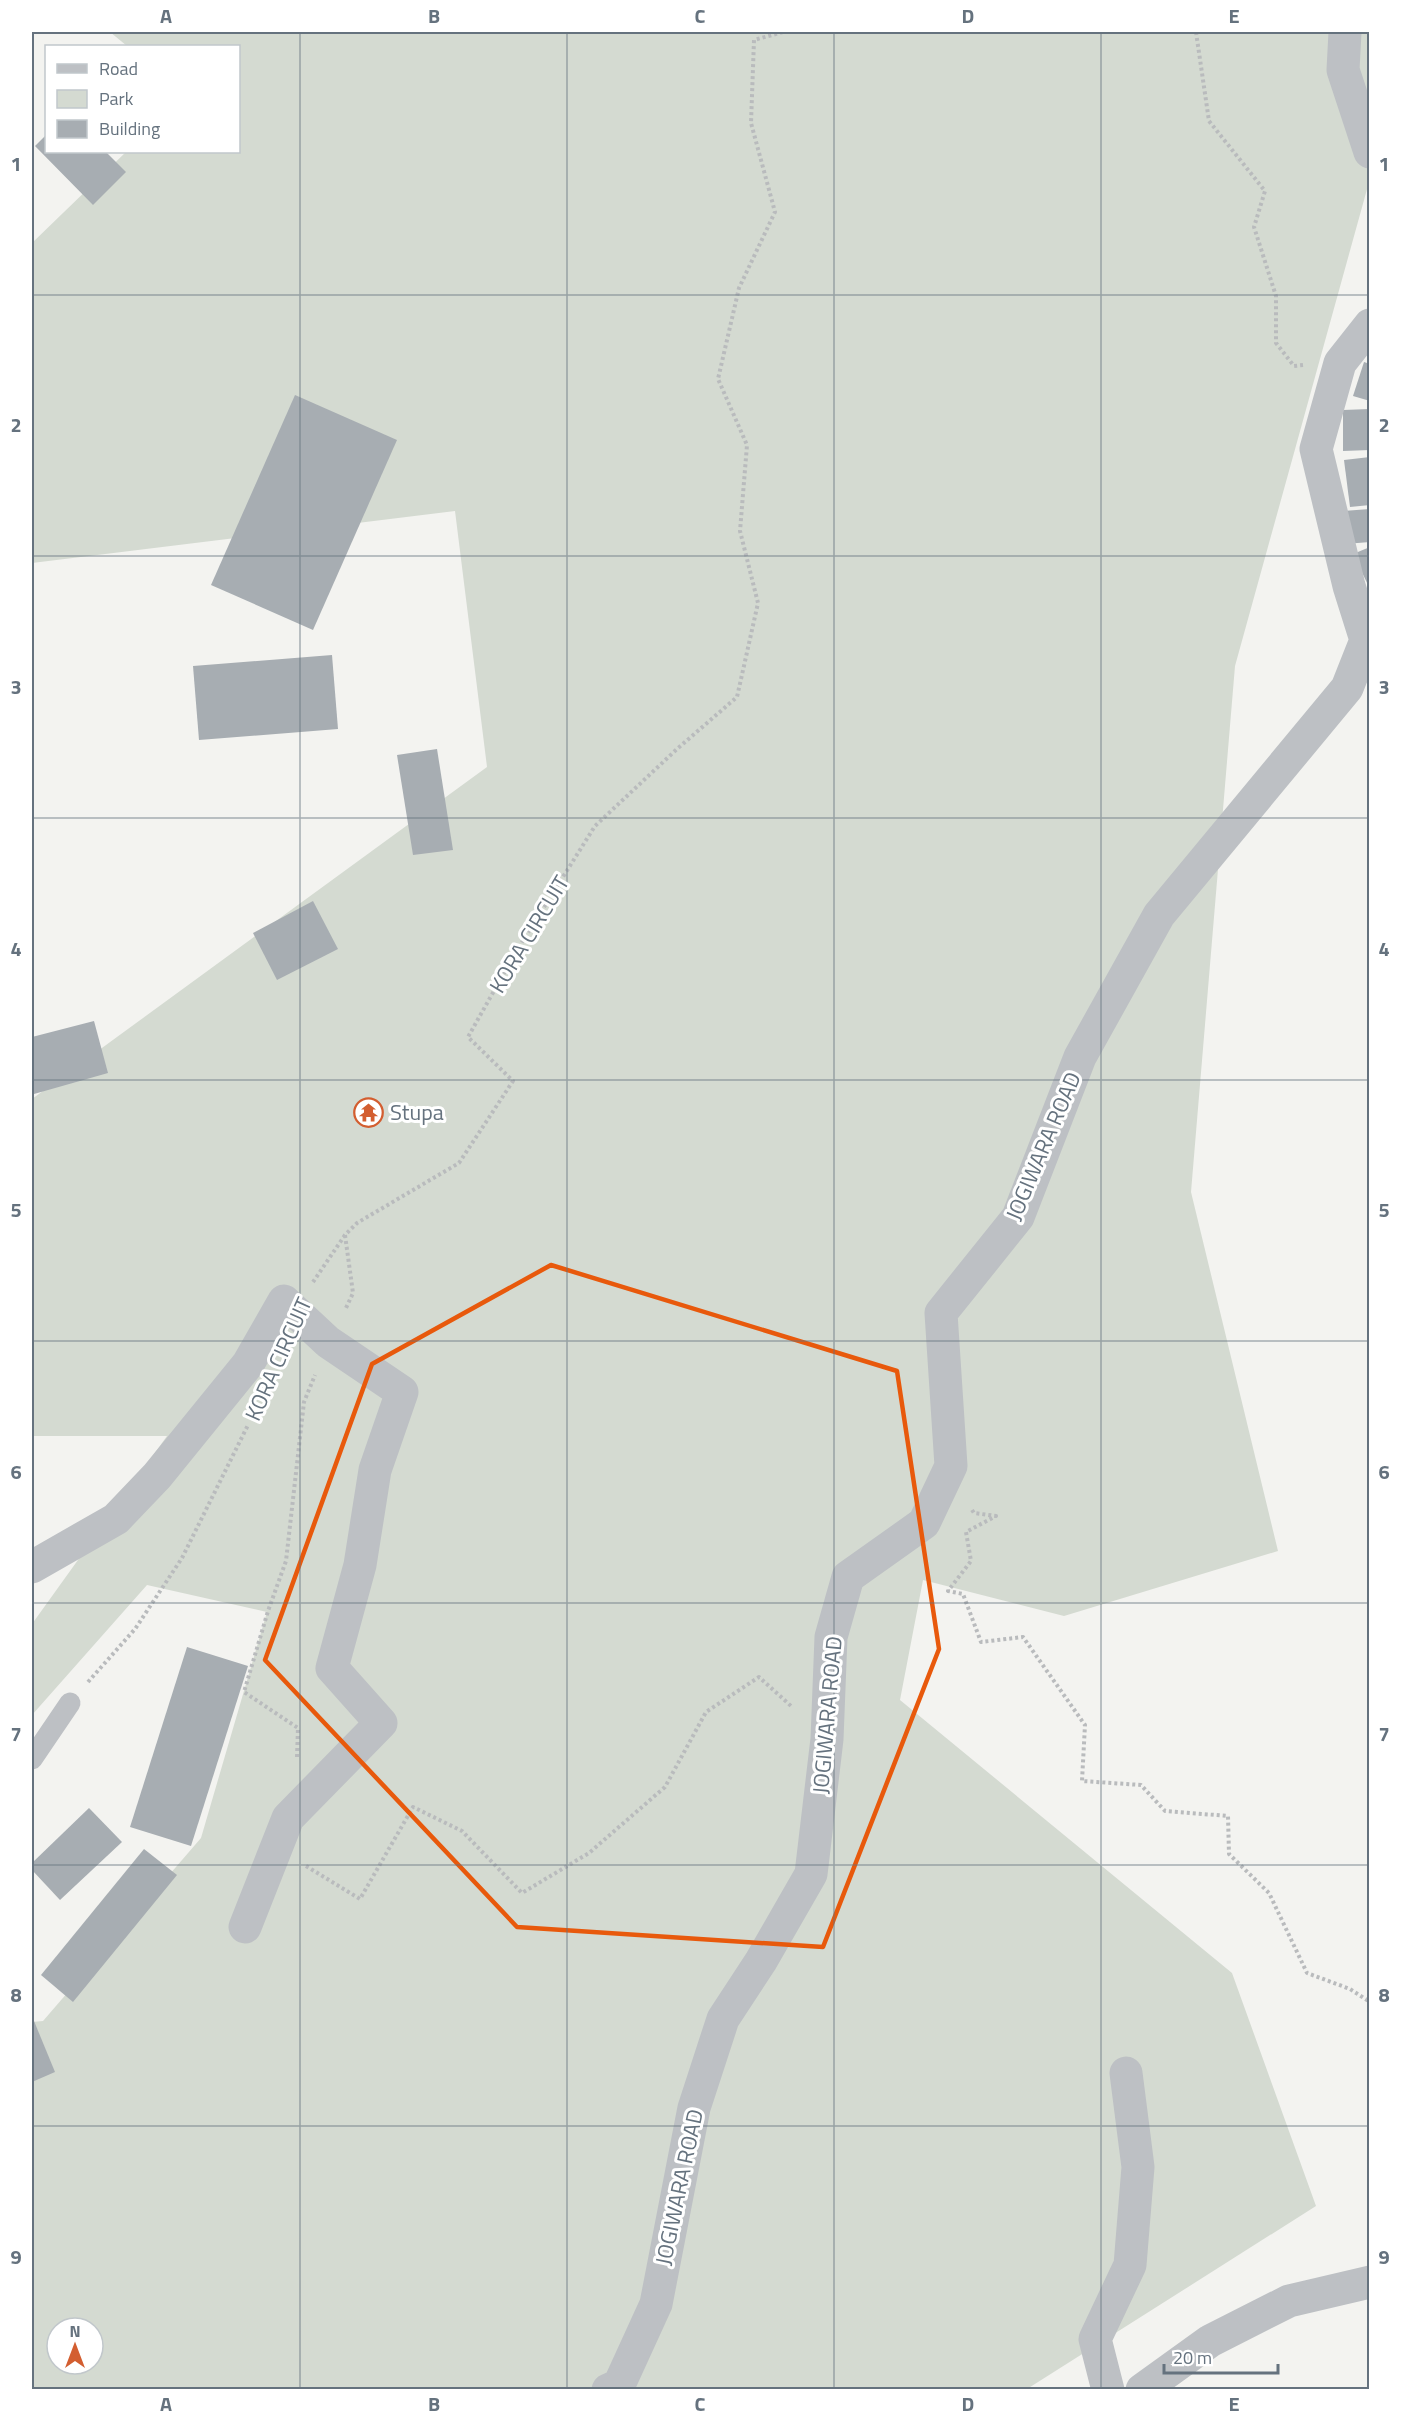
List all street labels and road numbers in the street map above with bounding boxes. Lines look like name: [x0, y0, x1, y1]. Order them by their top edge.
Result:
street label: KORA CIRCUIT: [480, 868, 578, 999]
street label: JOGIWARA ROAD: [996, 1066, 1090, 1226]
street label: KORA CIRCUIT: [236, 1291, 321, 1426]
street label: JOGIWARA ROAD: [803, 1635, 851, 1795]
street label: JOGIWARA ROAD: [646, 2106, 712, 2268]

